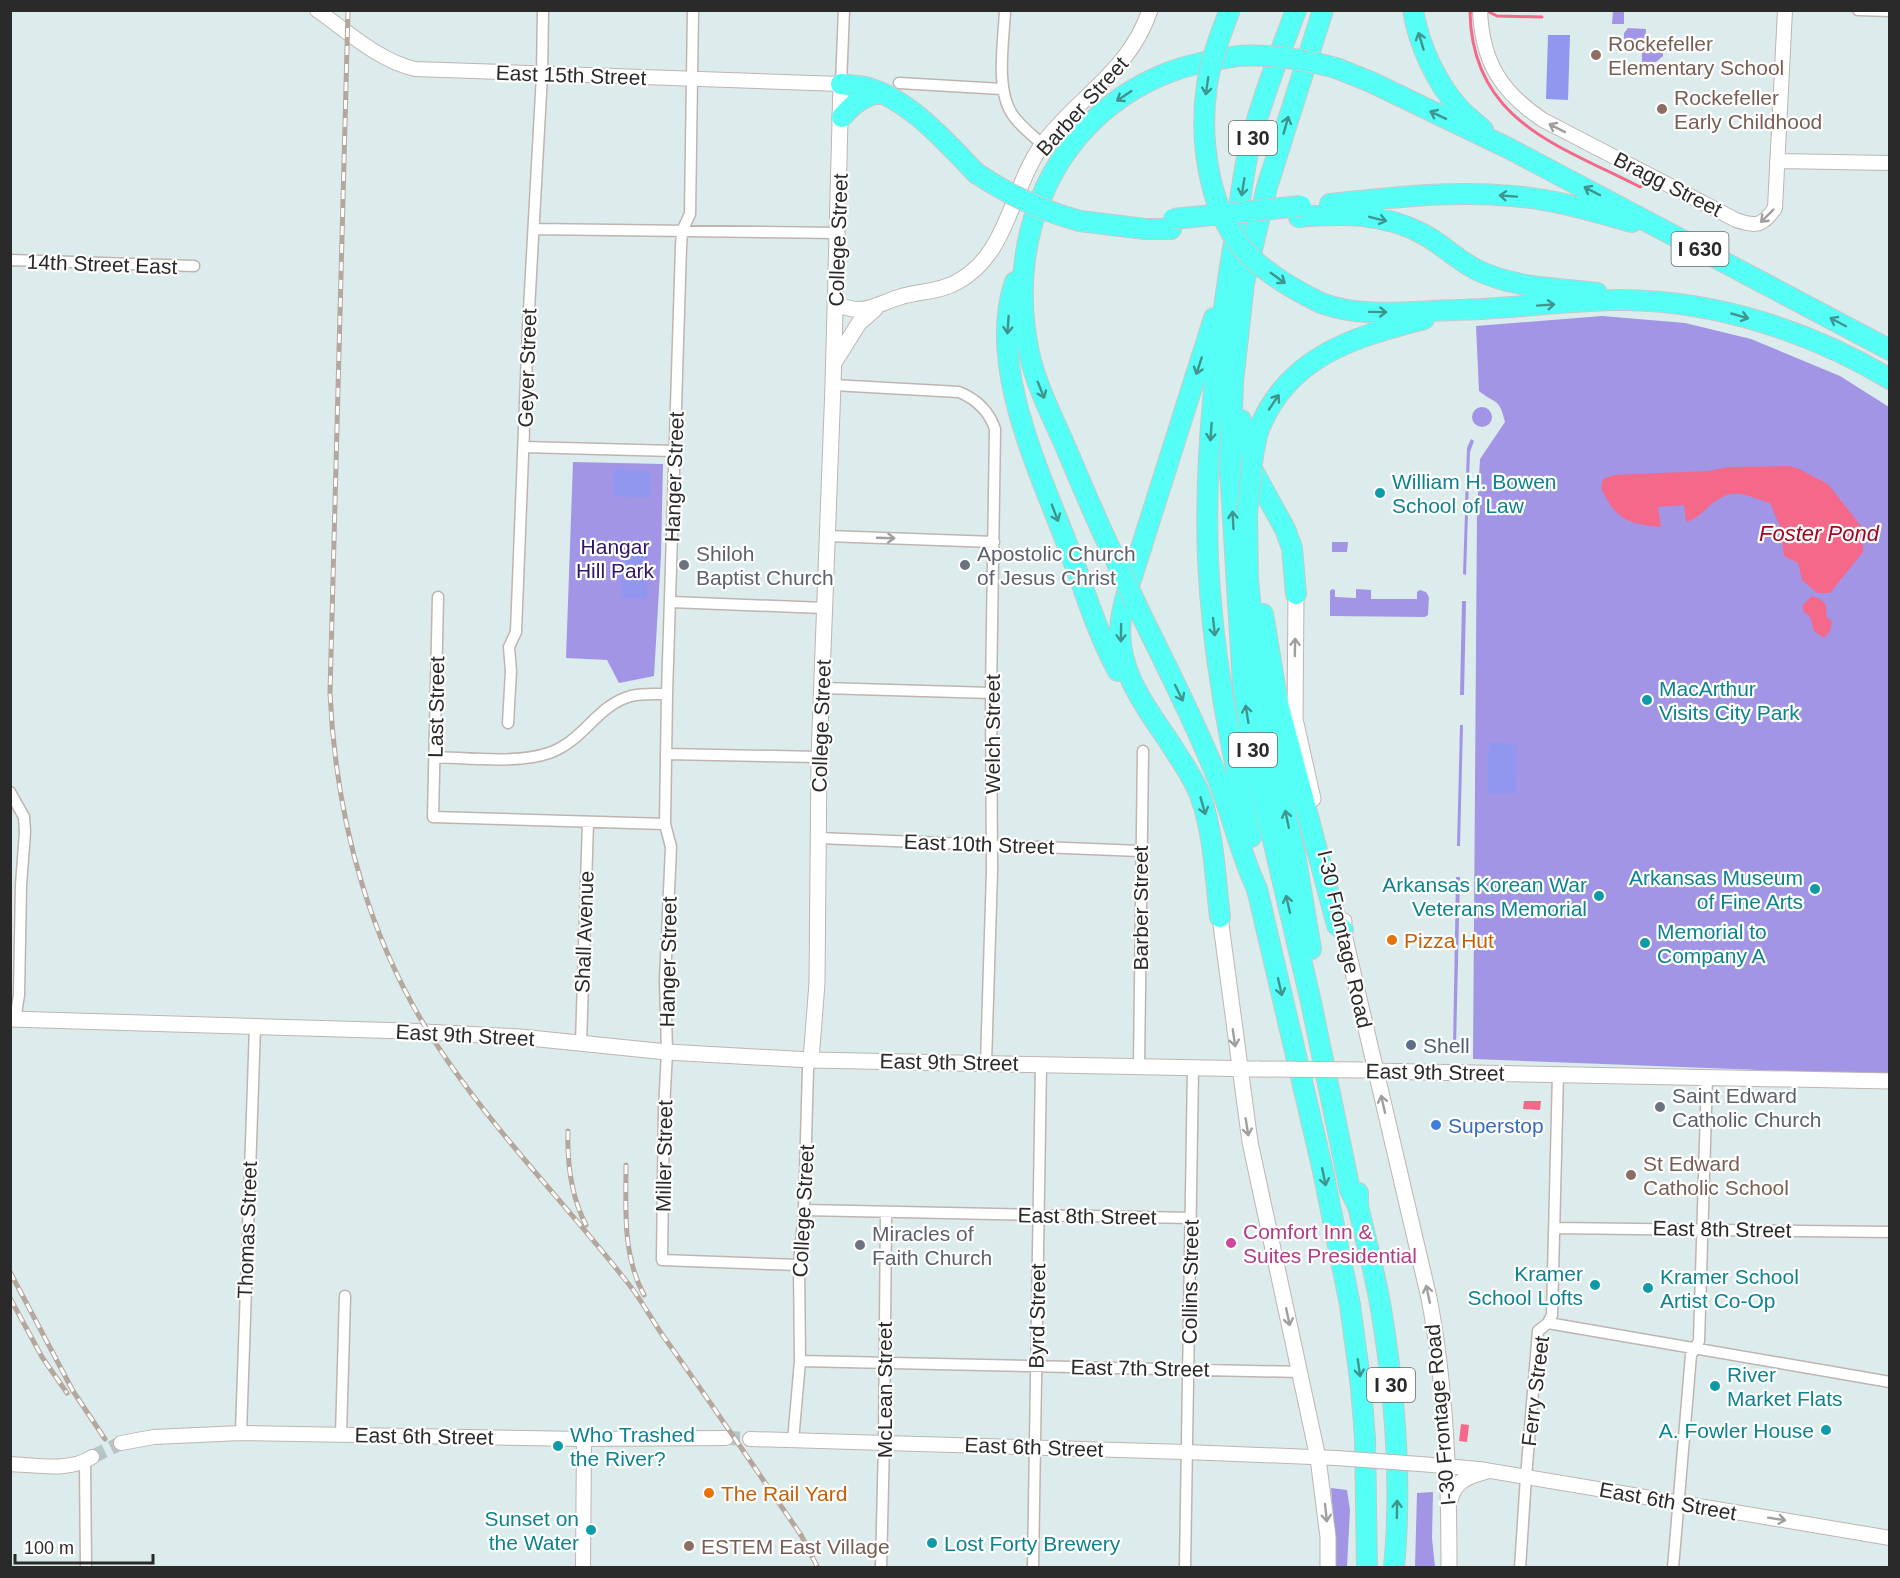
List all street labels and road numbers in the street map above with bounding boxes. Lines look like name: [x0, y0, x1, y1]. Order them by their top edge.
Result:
street label: Barber Street: [1032, 52, 1132, 160]
street label: East 15th Street: [495, 61, 647, 89]
road number: I 30: [1229, 121, 1277, 155]
street label: Bragg Street: [1610, 147, 1726, 221]
street label: College Street: [824, 173, 852, 307]
road number: I 630: [1672, 232, 1728, 266]
street label: 14th Street East: [26, 250, 178, 278]
street label: Geyer Street: [513, 308, 541, 428]
street label: Hanger Street: [660, 411, 688, 543]
street label: Last Street: [424, 656, 448, 758]
street label: College Street: [807, 659, 835, 793]
street label: Welch Street: [981, 674, 1004, 794]
road number: I 30: [1229, 733, 1277, 767]
street label: East 10th Street: [903, 830, 1055, 858]
street label: Barber Street: [1129, 845, 1152, 970]
street label: I-30 Frontage Road: [1313, 848, 1377, 1030]
street label: Shall Avenue: [570, 871, 598, 993]
street label: Hanger Street: [655, 896, 681, 1028]
street label: East 9th Street: [395, 1020, 535, 1050]
street label: East 9th Street: [879, 1049, 1019, 1075]
street label: East 9th Street: [1365, 1059, 1505, 1085]
street label: Miller Street: [652, 1100, 676, 1212]
street label: College Street: [788, 1144, 818, 1278]
street label: Thomas Street: [233, 1161, 261, 1299]
street label: East 8th Street: [1017, 1203, 1157, 1229]
street label: East 8th Street: [1652, 1216, 1792, 1242]
street label: Collins Street: [1177, 1219, 1203, 1345]
street label: Byrd Street: [1025, 1263, 1049, 1369]
street label: McLean Street: [873, 1322, 896, 1458]
street label: I-30 Frontage Road: [1421, 1323, 1459, 1507]
street label: Ferry Street: [1517, 1334, 1553, 1447]
street label: East 7th Street: [1070, 1355, 1210, 1381]
road number: I 30: [1367, 1368, 1415, 1402]
street label: East 6th Street: [354, 1423, 494, 1449]
street label: East 6th Street: [964, 1433, 1104, 1461]
street label: East 6th Street: [1598, 1478, 1739, 1524]

